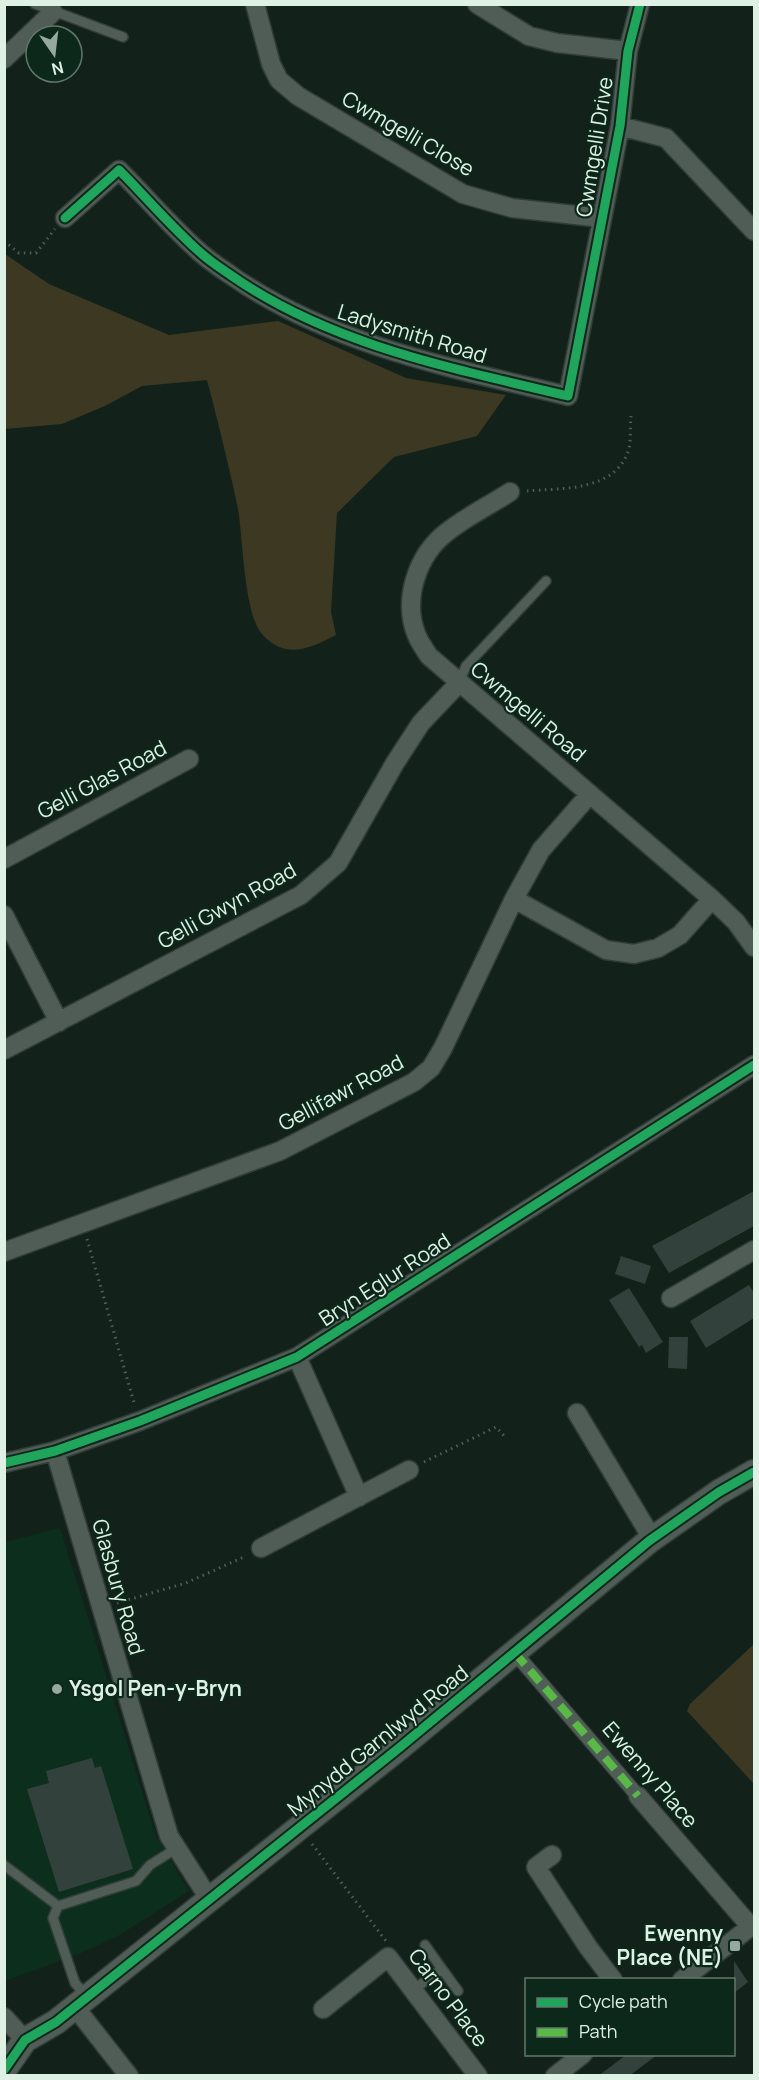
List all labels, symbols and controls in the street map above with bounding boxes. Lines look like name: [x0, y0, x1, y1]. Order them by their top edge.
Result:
north arrow: [24, 24, 84, 84]
text: N: [49, 56, 66, 81]
street label: Cwmgelli Drive: [569, 75, 619, 219]
street label: Cwmgelli Close: [337, 84, 480, 182]
street label: Ladysmith Road: [334, 297, 490, 369]
street label: Cwmgelli Road: [465, 655, 592, 768]
street label: Gelli Glas Road: [32, 733, 171, 825]
street label: Gelli Gwyn Road: [152, 855, 301, 955]
street label: Gellifawr Road: [273, 1047, 408, 1137]
street label: Bryn Eglur Road: [313, 1226, 456, 1332]
street label: Glasbury Road: [86, 1516, 152, 1658]
street label: Mynydd Garnlwyd Road: [281, 1659, 474, 1822]
place label: Ysgol Pen-y-Bryn: [69, 1674, 242, 1702]
marker: Ysgol Pen-y-Bryn: [50, 1682, 64, 1696]
street label: Ewenny Place: [597, 1715, 705, 1833]
place label: Ewenny Place (NE): [617, 1919, 723, 1971]
marker: Ewenny Place (NE): [728, 1939, 742, 1953]
street label: Carno Place: [403, 1943, 495, 2052]
legend: [525, 1978, 735, 2056]
text: Cycle path: [579, 1989, 668, 2013]
text: Path: [579, 2019, 617, 2043]

